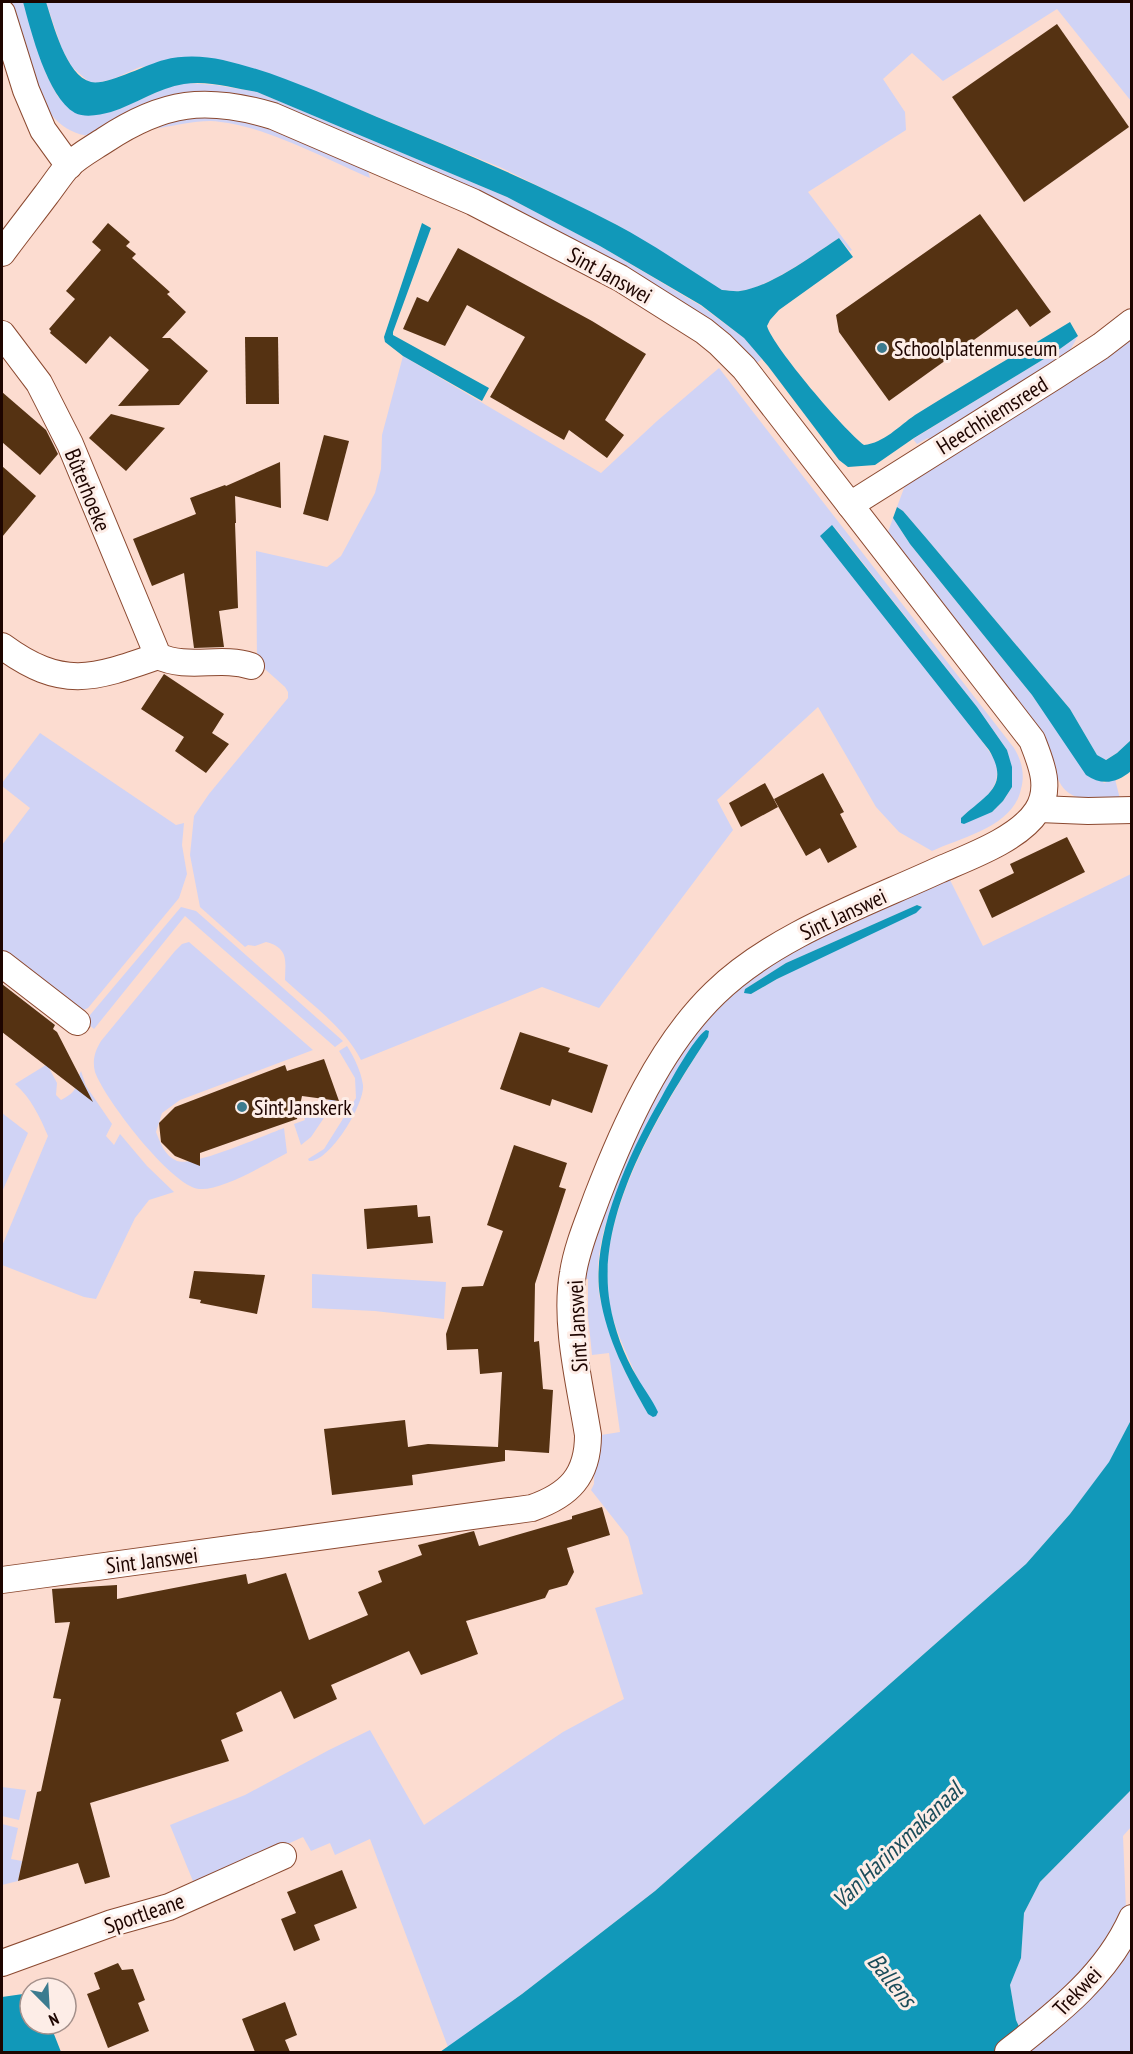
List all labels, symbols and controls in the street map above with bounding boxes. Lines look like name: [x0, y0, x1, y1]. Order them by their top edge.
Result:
street label: Sint Janswei: [563, 240, 657, 310]
place label: Schoolplatenmuseum: [894, 334, 1057, 362]
marker: Schoolplatenmuseum: [875, 341, 889, 355]
street label: Heechhiemsreed: [931, 370, 1053, 460]
street label: Bûterhoeke: [59, 445, 117, 535]
street label: Sint Janswei: [795, 882, 891, 946]
place label: Sint Janskerk: [254, 1093, 352, 1121]
marker: Sint Janskerk: [235, 1100, 249, 1114]
street label: Sint Janswei: [561, 1279, 593, 1373]
street label: Sint Janswei: [104, 1540, 200, 1580]
water label: Van Harinxmakanaal: [825, 1773, 970, 1915]
street label: Sportleane: [100, 1886, 188, 1940]
water label: Ballens: [861, 1947, 925, 2016]
street label: Trekwei: [1047, 1960, 1107, 2022]
north arrow: [18, 1976, 78, 2036]
text: N: [46, 2009, 62, 2031]

